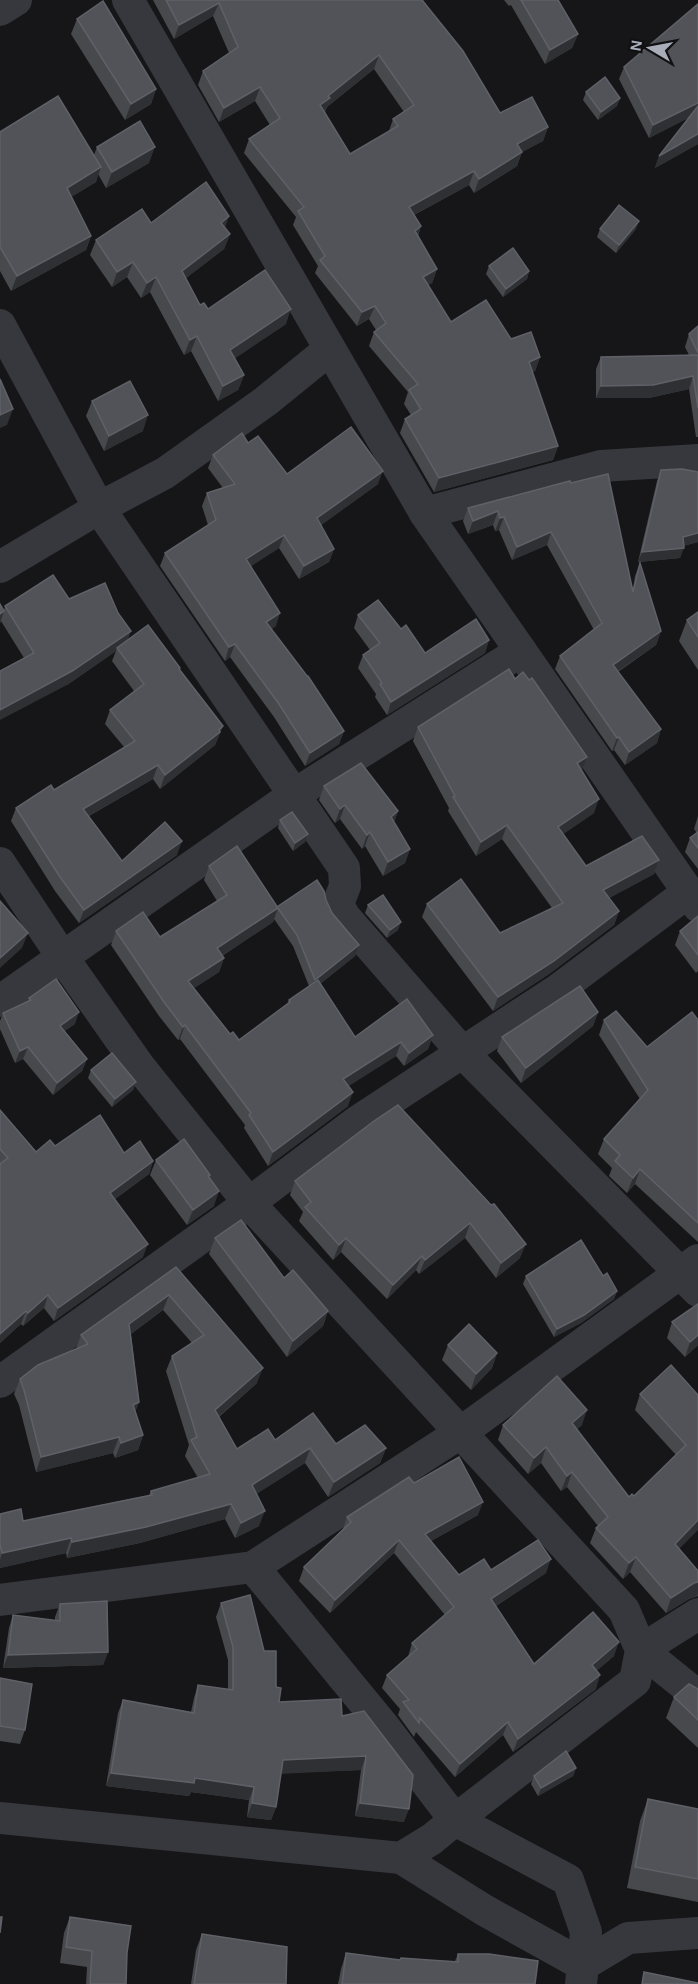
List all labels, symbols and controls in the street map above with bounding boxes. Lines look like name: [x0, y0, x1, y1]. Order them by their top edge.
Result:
north arrow: [620, 18, 680, 78]
text: N: [627, 39, 645, 52]

